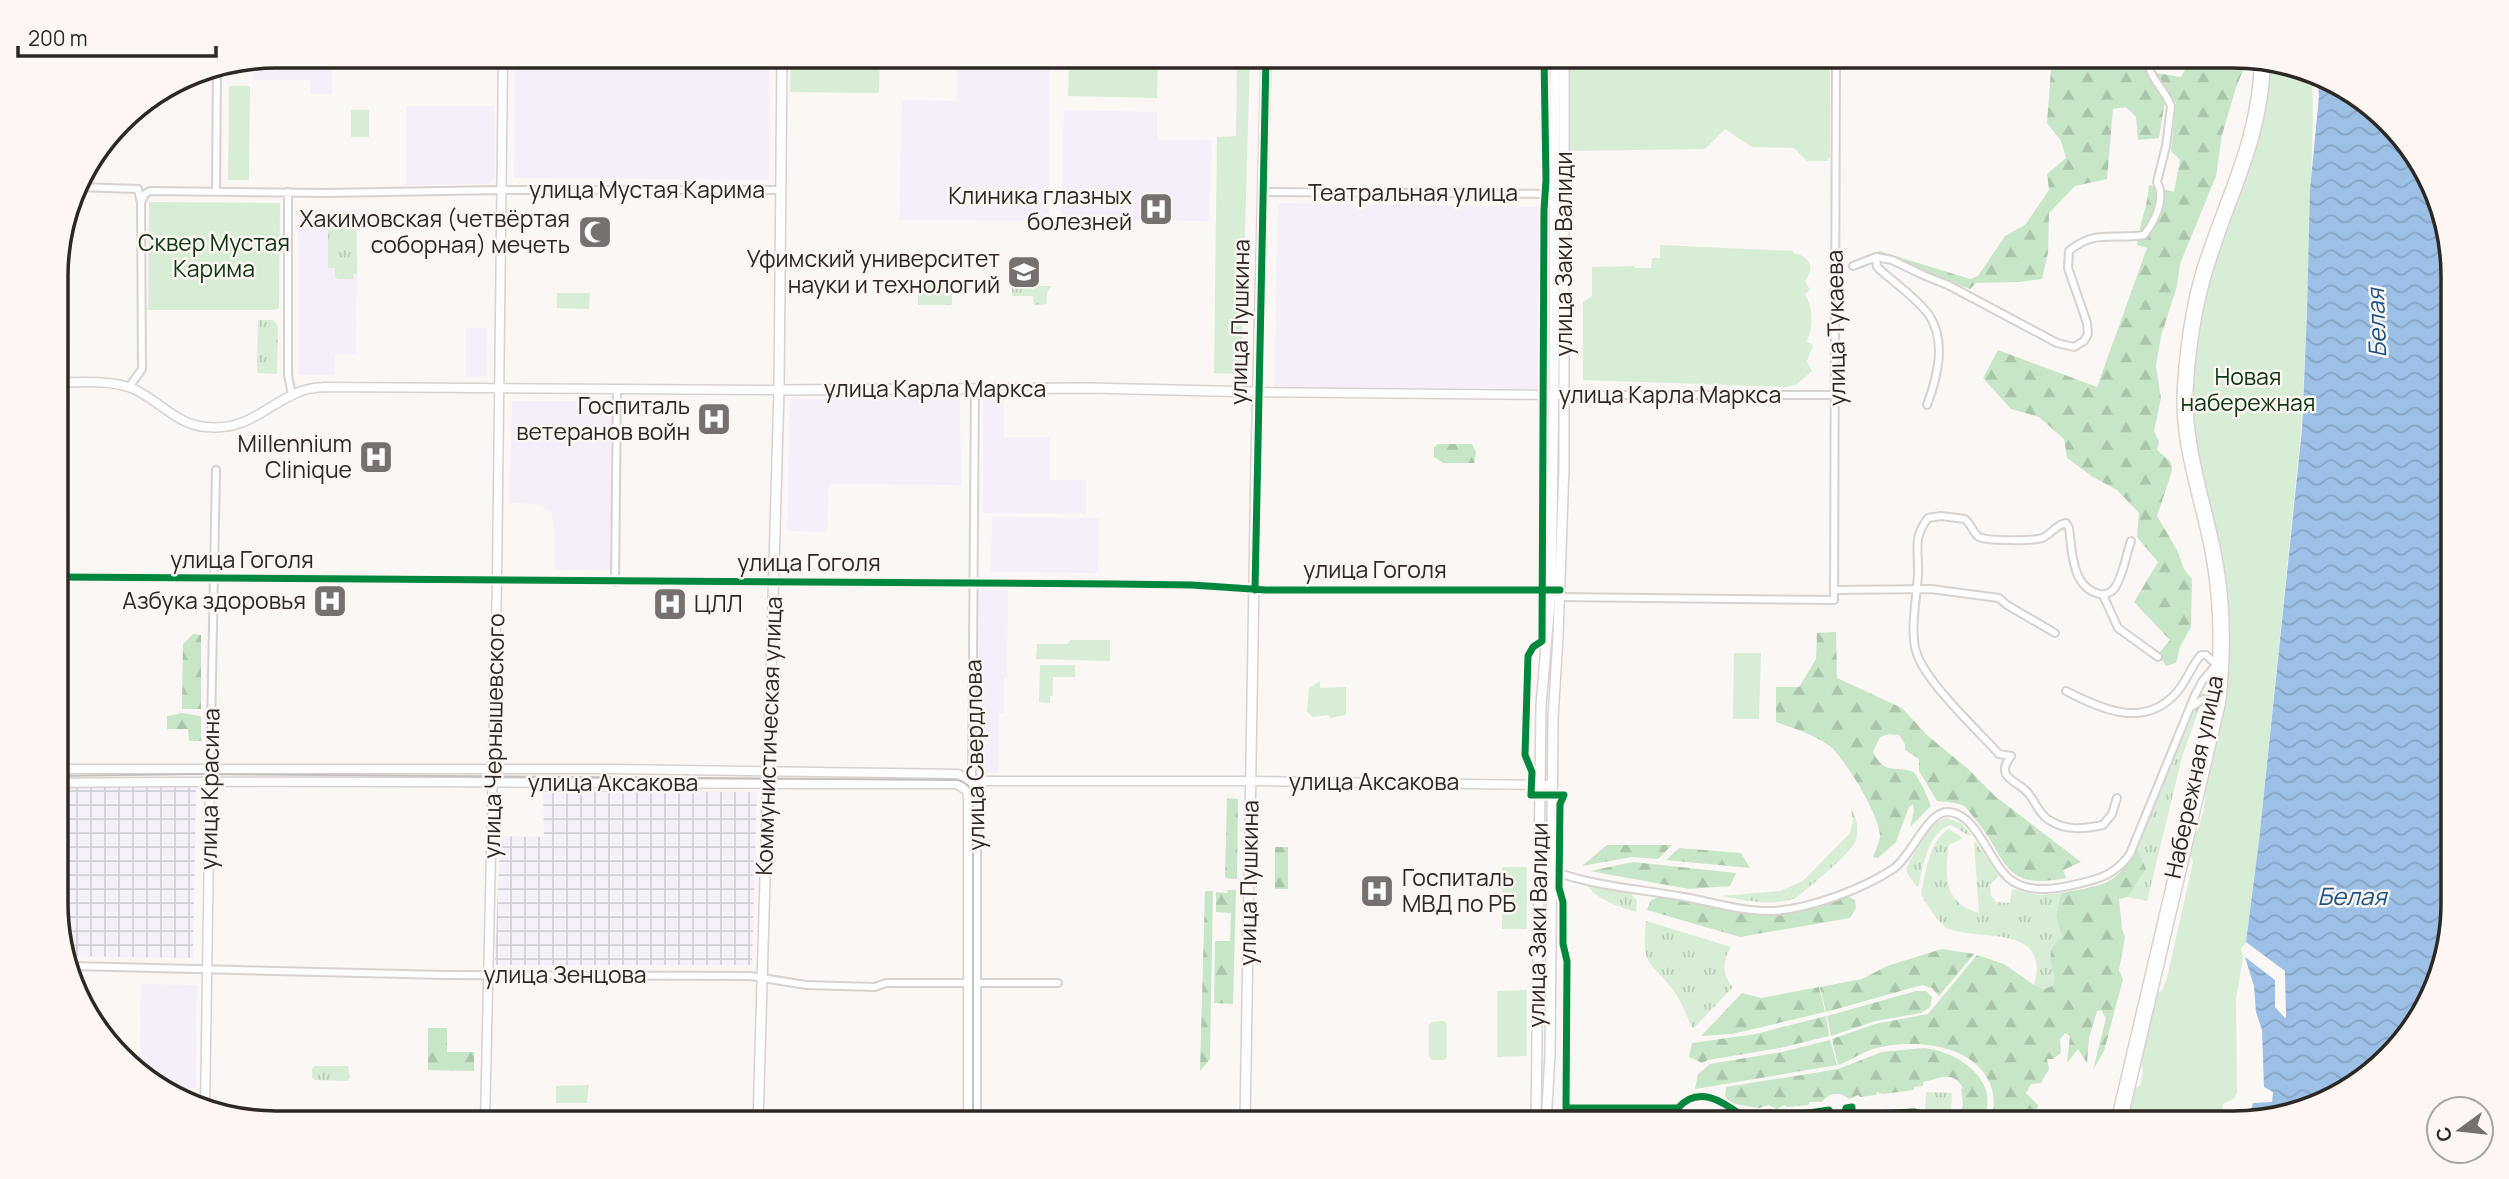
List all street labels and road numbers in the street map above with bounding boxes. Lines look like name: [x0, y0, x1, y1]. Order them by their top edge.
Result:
street label: улица Заки Валиди: [1547, 151, 1579, 357]
street label: улица Мустая Карима: [529, 173, 765, 205]
street label: Театральная улица: [1308, 176, 1518, 208]
street label: улица Пушкина: [1222, 239, 1256, 405]
street label: улица Тукаева: [1818, 249, 1852, 407]
street label: улица Карла Маркса: [824, 372, 1046, 404]
street label: улица Карла Маркса: [1559, 378, 1781, 410]
street label: улица Гоголя: [170, 543, 314, 575]
street label: улица Гоголя: [737, 546, 881, 578]
street label: улица Гоголя: [1303, 553, 1447, 585]
street label: Коммунистическая улица: [747, 596, 789, 876]
street label: улица Чернышевского: [475, 613, 511, 859]
street label: улица Свердлова: [956, 659, 992, 851]
street label: Набережная улица: [2156, 672, 2230, 881]
street label: улица Красина: [192, 708, 226, 870]
street label: улица Аксакова: [1289, 765, 1459, 797]
street label: улица Аксакова: [528, 766, 698, 798]
street label: улица Пушкина: [1231, 800, 1265, 966]
street label: улица Заки Валиди: [1519, 822, 1555, 1028]
street label: улица Зенцова: [483, 958, 647, 990]

